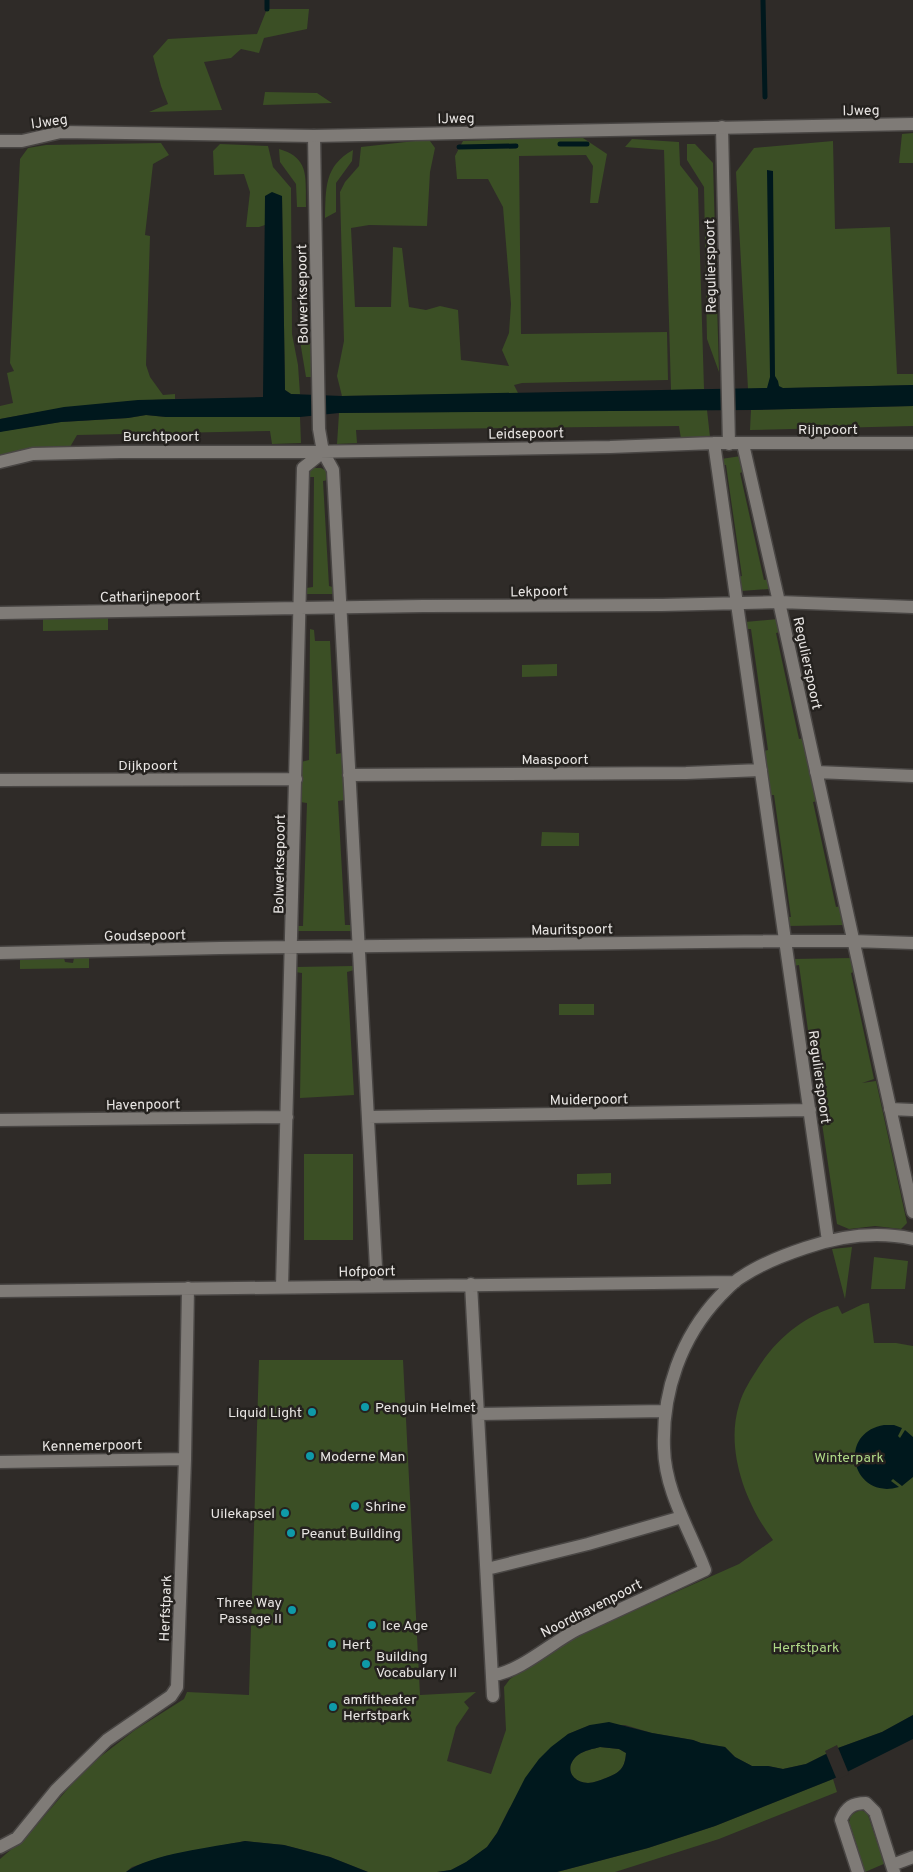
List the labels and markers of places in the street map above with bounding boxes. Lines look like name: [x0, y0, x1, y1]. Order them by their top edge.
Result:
place label: Penguin Helmet: [375, 1400, 476, 1417]
marker: Penguin Helmet: [359, 1401, 371, 1413]
place label: Liquid Light: [228, 1405, 302, 1422]
marker: Liquid Light: [306, 1406, 318, 1418]
place label: Moderne Man: [320, 1449, 405, 1466]
marker: Moderne Man: [304, 1450, 316, 1462]
place label: Shrine: [365, 1499, 406, 1516]
marker: Shrine: [349, 1500, 361, 1512]
place label: Uilekapsel: [211, 1506, 275, 1523]
marker: Uilekapsel: [279, 1507, 291, 1519]
place label: Peanut Building: [301, 1526, 401, 1543]
marker: Peanut Building: [285, 1527, 297, 1539]
place label: Three Way Passage II: [216, 1595, 282, 1628]
marker: Three Way Passage II: [286, 1604, 298, 1616]
place label: Ice Age: [382, 1618, 428, 1635]
marker: Ice Age: [366, 1619, 378, 1631]
place label: Hert: [342, 1637, 370, 1654]
marker: Hert: [326, 1638, 338, 1650]
place label: Building Vocabulary II: [376, 1649, 457, 1682]
marker: Building Vocabulary II: [360, 1658, 372, 1670]
place label: amfitheater Herfstpark: [343, 1692, 417, 1725]
marker: amfitheater Herfstpark: [327, 1701, 339, 1713]

